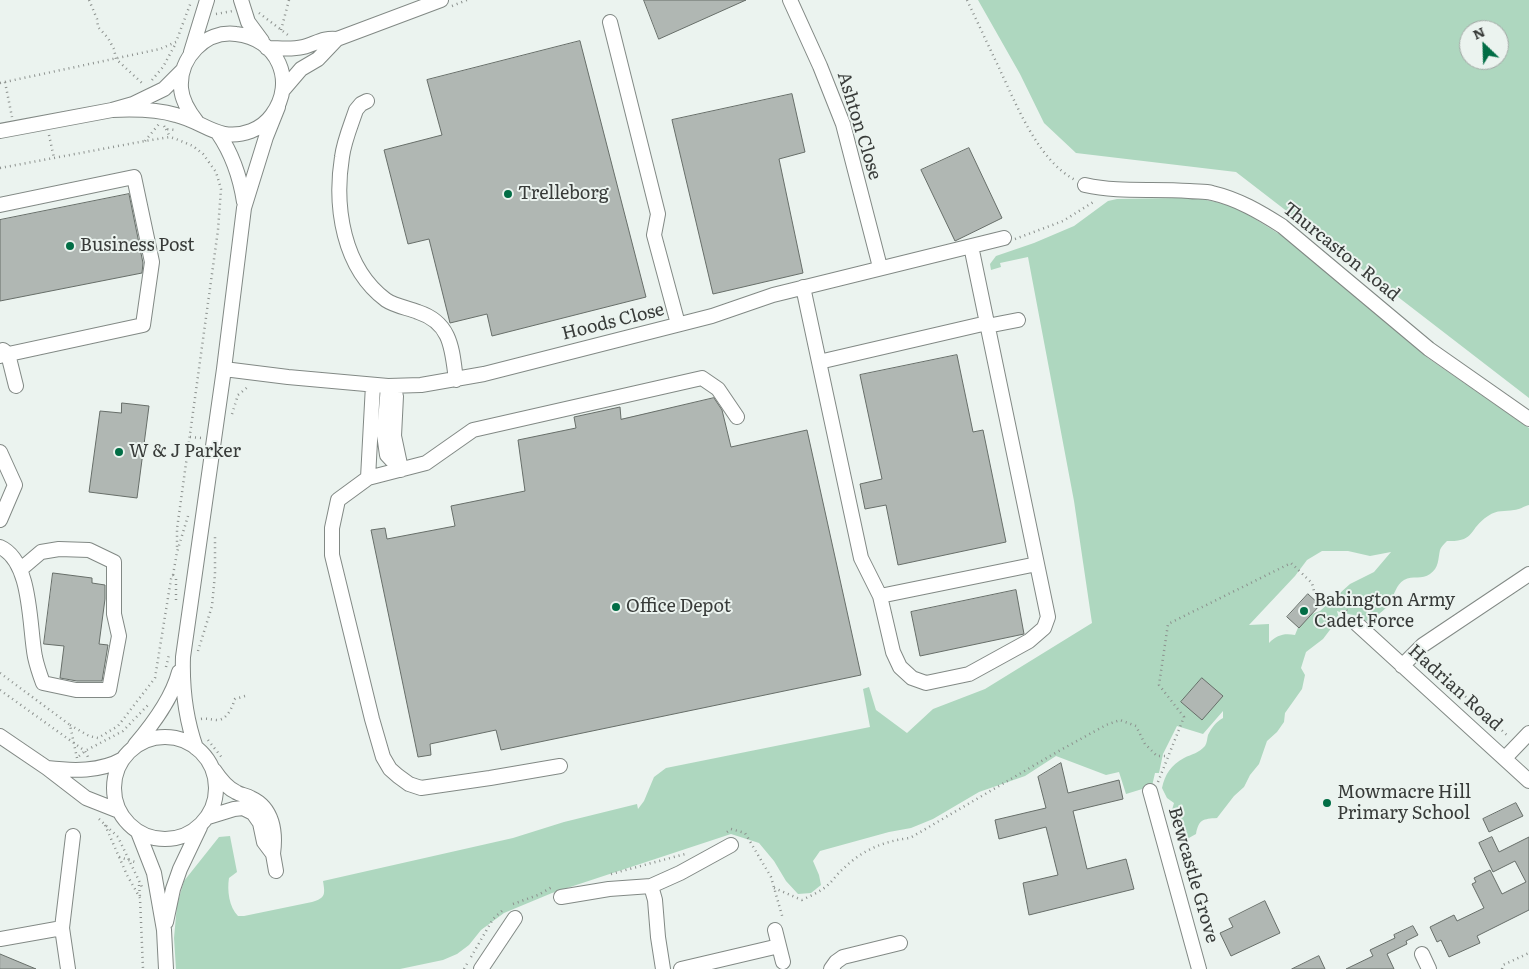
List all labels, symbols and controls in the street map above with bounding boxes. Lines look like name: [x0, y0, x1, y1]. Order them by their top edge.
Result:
north arrow: [1459, 20, 1509, 70]
text: N: [1469, 21, 1488, 44]
street label: Ashton Close: [832, 69, 886, 183]
place label: Trelleborg: [518, 183, 609, 205]
marker: Trelleborg: [502, 188, 514, 200]
street label: Thurcaston Road: [1278, 198, 1404, 306]
place label: Business Post: [80, 235, 195, 257]
marker: Business Post: [64, 240, 76, 252]
street label: Hoods Close: [560, 299, 666, 345]
place label: W & J Parker: [129, 441, 241, 463]
marker: W & J Parker: [113, 446, 125, 458]
place label: Babington Army Cadet Force: [1314, 590, 1455, 632]
place label: Office Depot: [626, 596, 731, 618]
marker: Office Depot: [610, 601, 622, 613]
marker: Babington Army Cadet Force: [1298, 605, 1310, 617]
street label: Hadrian Road: [1404, 640, 1506, 736]
place label: Mowmacre Hill Primary School: [1337, 782, 1471, 824]
marker: Mowmacre Hill Primary School: [1321, 797, 1333, 809]
street label: Bewcastle Grove: [1163, 805, 1223, 945]

